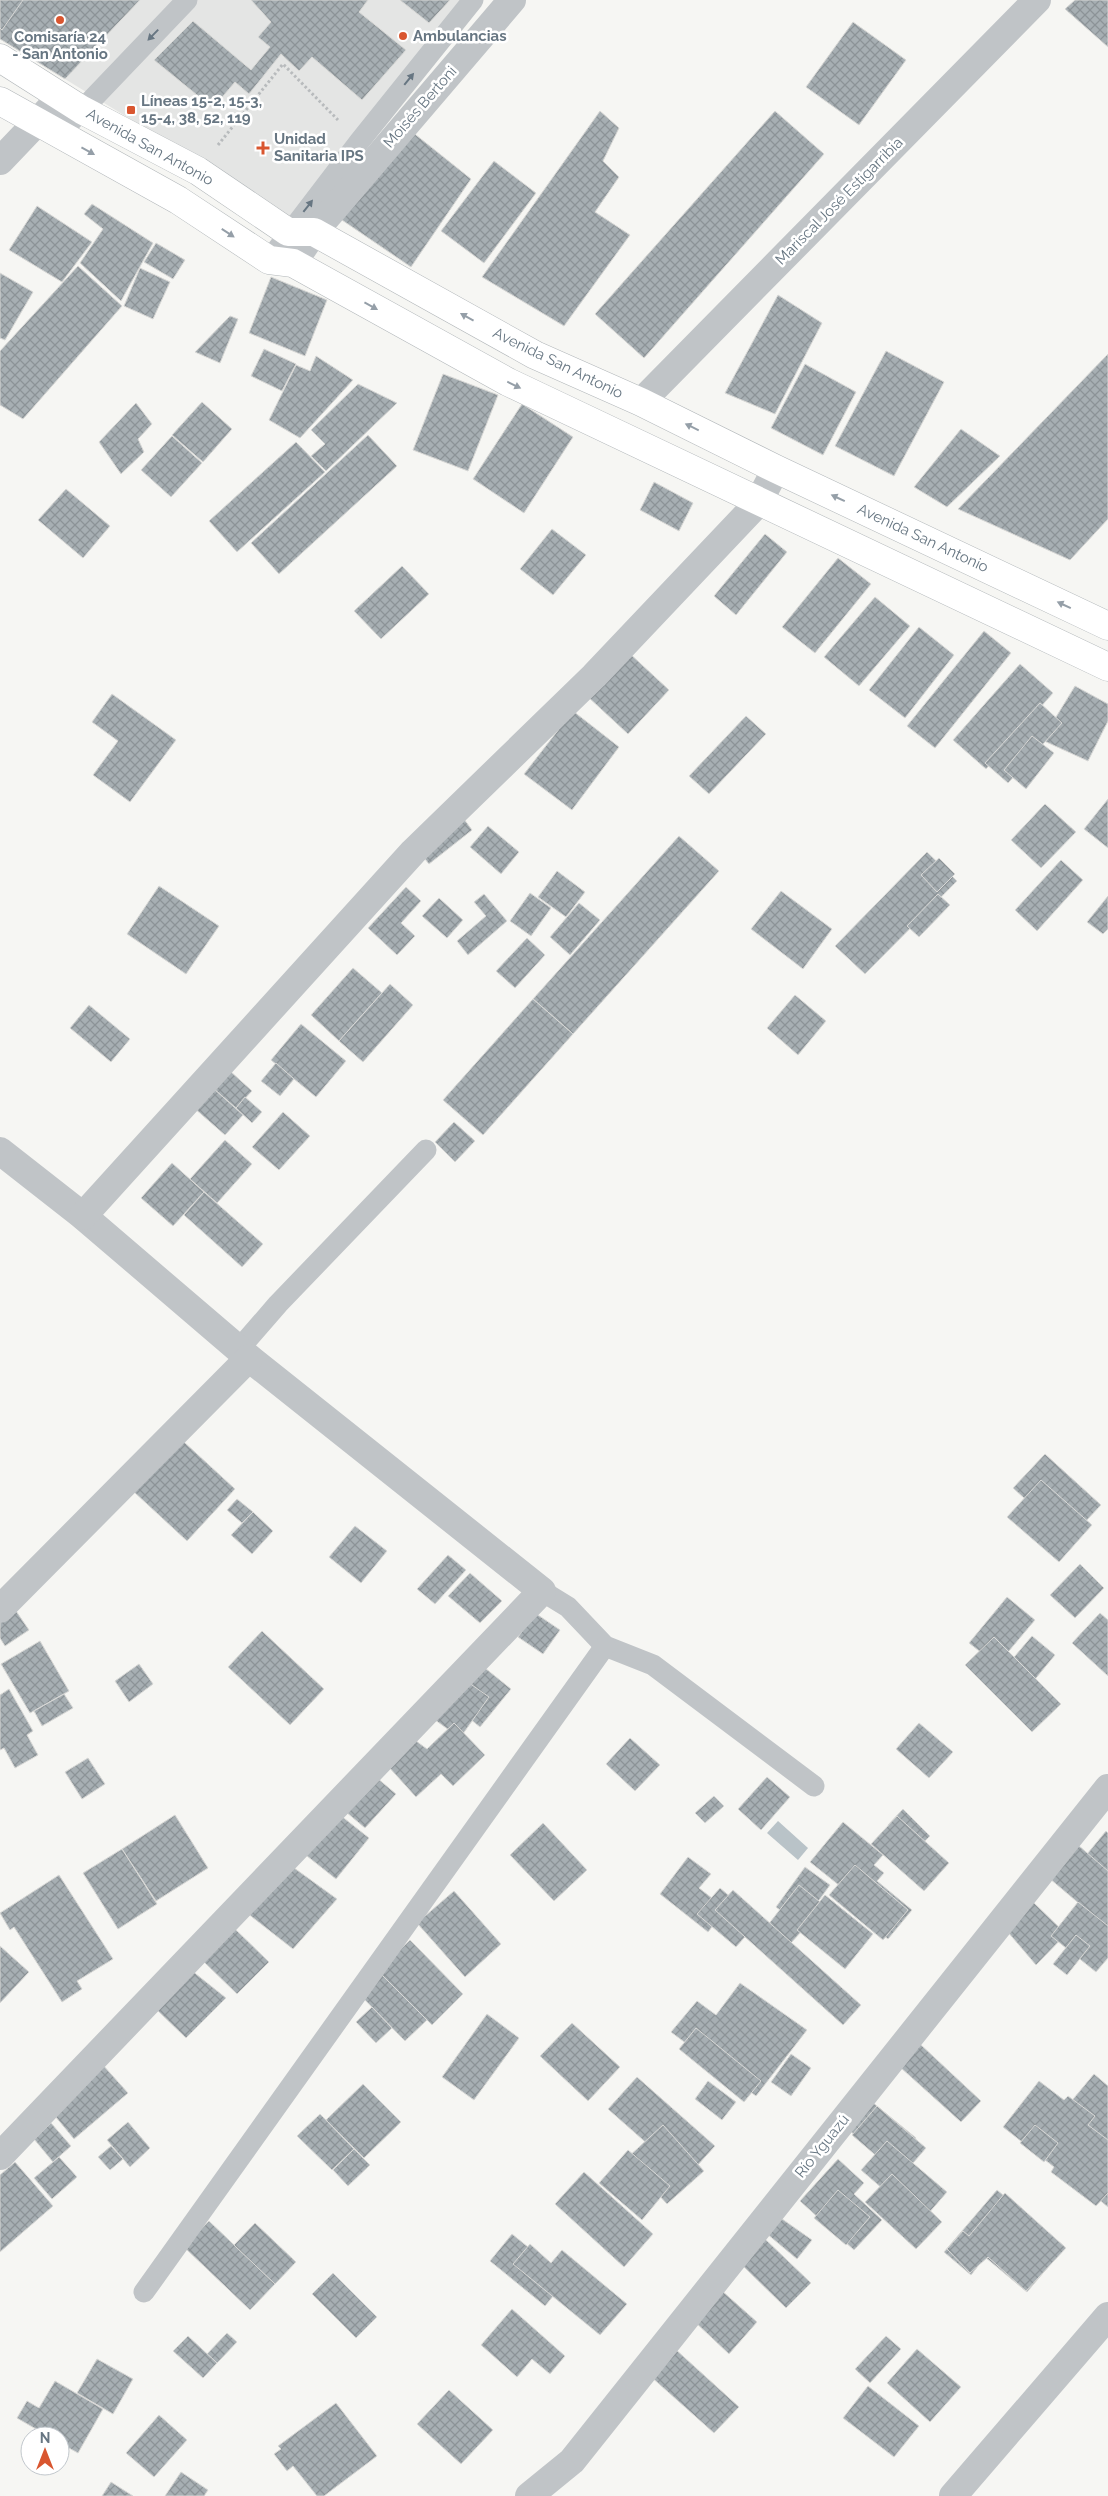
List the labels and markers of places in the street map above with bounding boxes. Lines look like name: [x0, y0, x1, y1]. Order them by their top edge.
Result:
marker: Comisaría 24 - San Antonio: [54, 14, 66, 26]
place label: Ambulancias: [413, 27, 507, 45]
place label: Comisaría 24 - San Antonio: [12, 28, 108, 63]
marker: Ambulancias: [397, 30, 409, 42]
place label: Líneas 15-2, 15-3, 15-4, 38, 52, 119: [141, 92, 262, 127]
marker: Líneas 15-2, 15-3, 15-4, 38, 52, 119: [125, 104, 137, 116]
place label: Unidad Sanitaria IPS: [274, 130, 364, 165]
marker: Unidad Sanitaria IPS: [256, 141, 270, 155]

